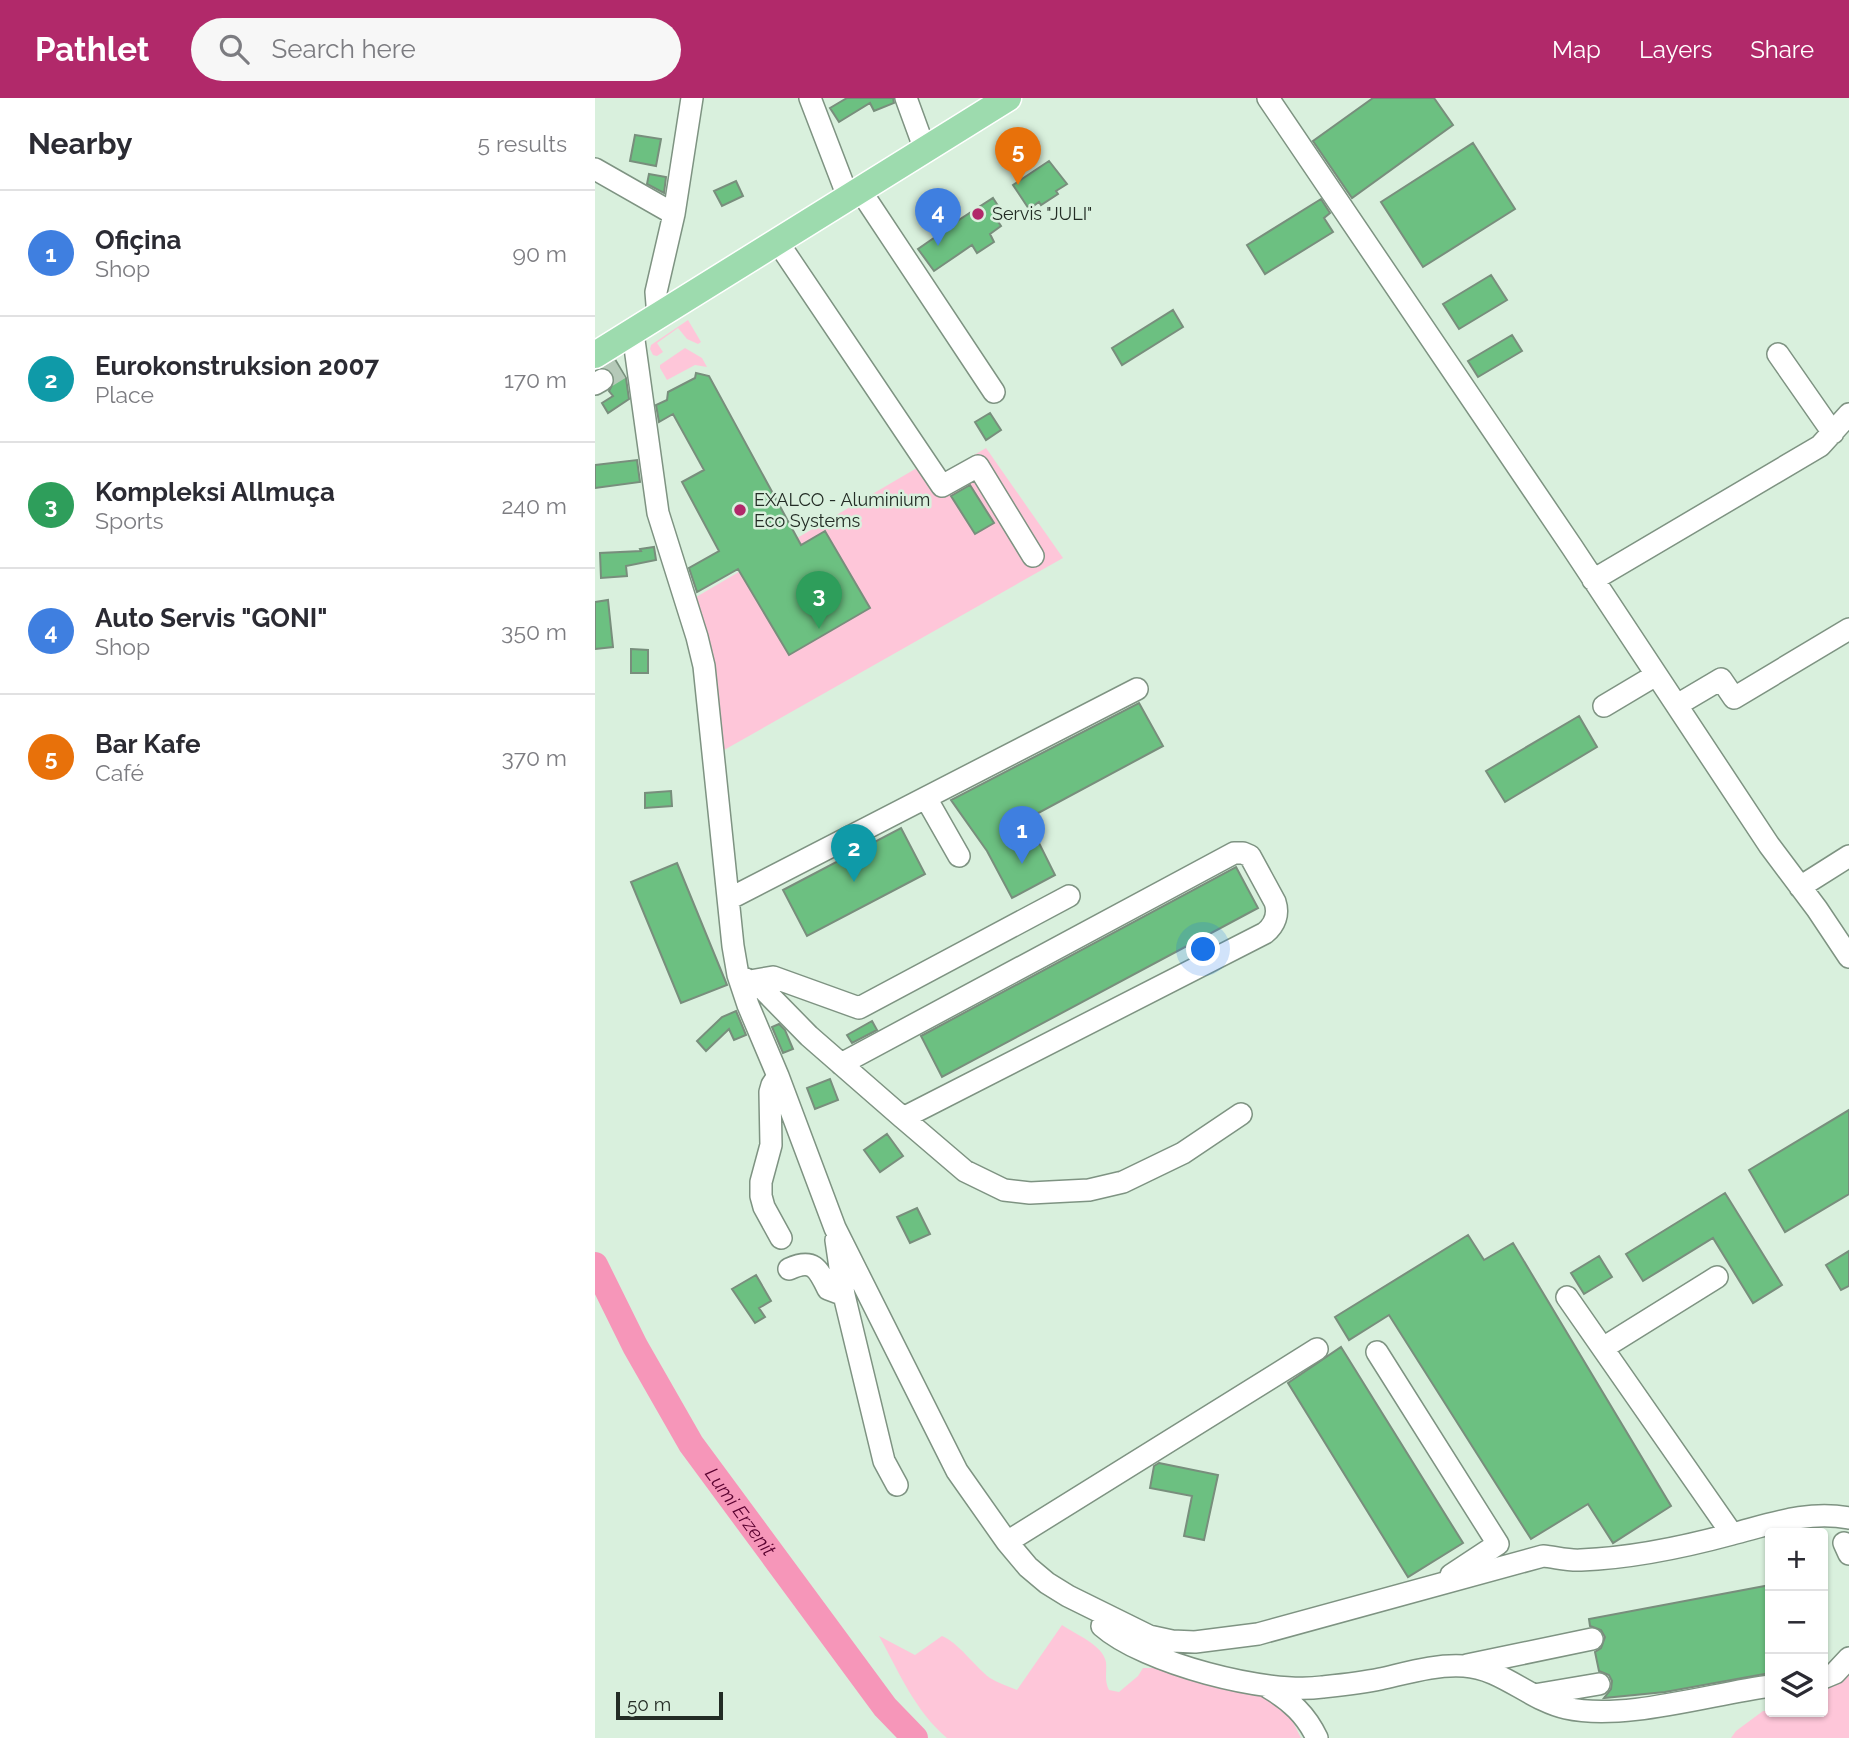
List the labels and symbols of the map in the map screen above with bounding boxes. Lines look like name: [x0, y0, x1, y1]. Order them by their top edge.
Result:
pin: 5: [995, 127, 1041, 185]
pin: 4: [915, 188, 961, 246]
place label: Servis "JULI": [992, 203, 1092, 224]
marker: Servis "JULI": [970, 206, 986, 222]
place label: EXALCO - Aluminium Eco Systems: [754, 489, 930, 531]
marker: EXALCO - Aluminium Eco Systems: [732, 502, 748, 518]
pin: 3: [796, 571, 842, 629]
pin: 1: [999, 806, 1045, 864]
pin: 2: [831, 824, 877, 882]
your location: [1186, 932, 1220, 966]
water label: Lumi Erzenit: [701, 1463, 781, 1560]
scale bar: [616, 1689, 723, 1721]

